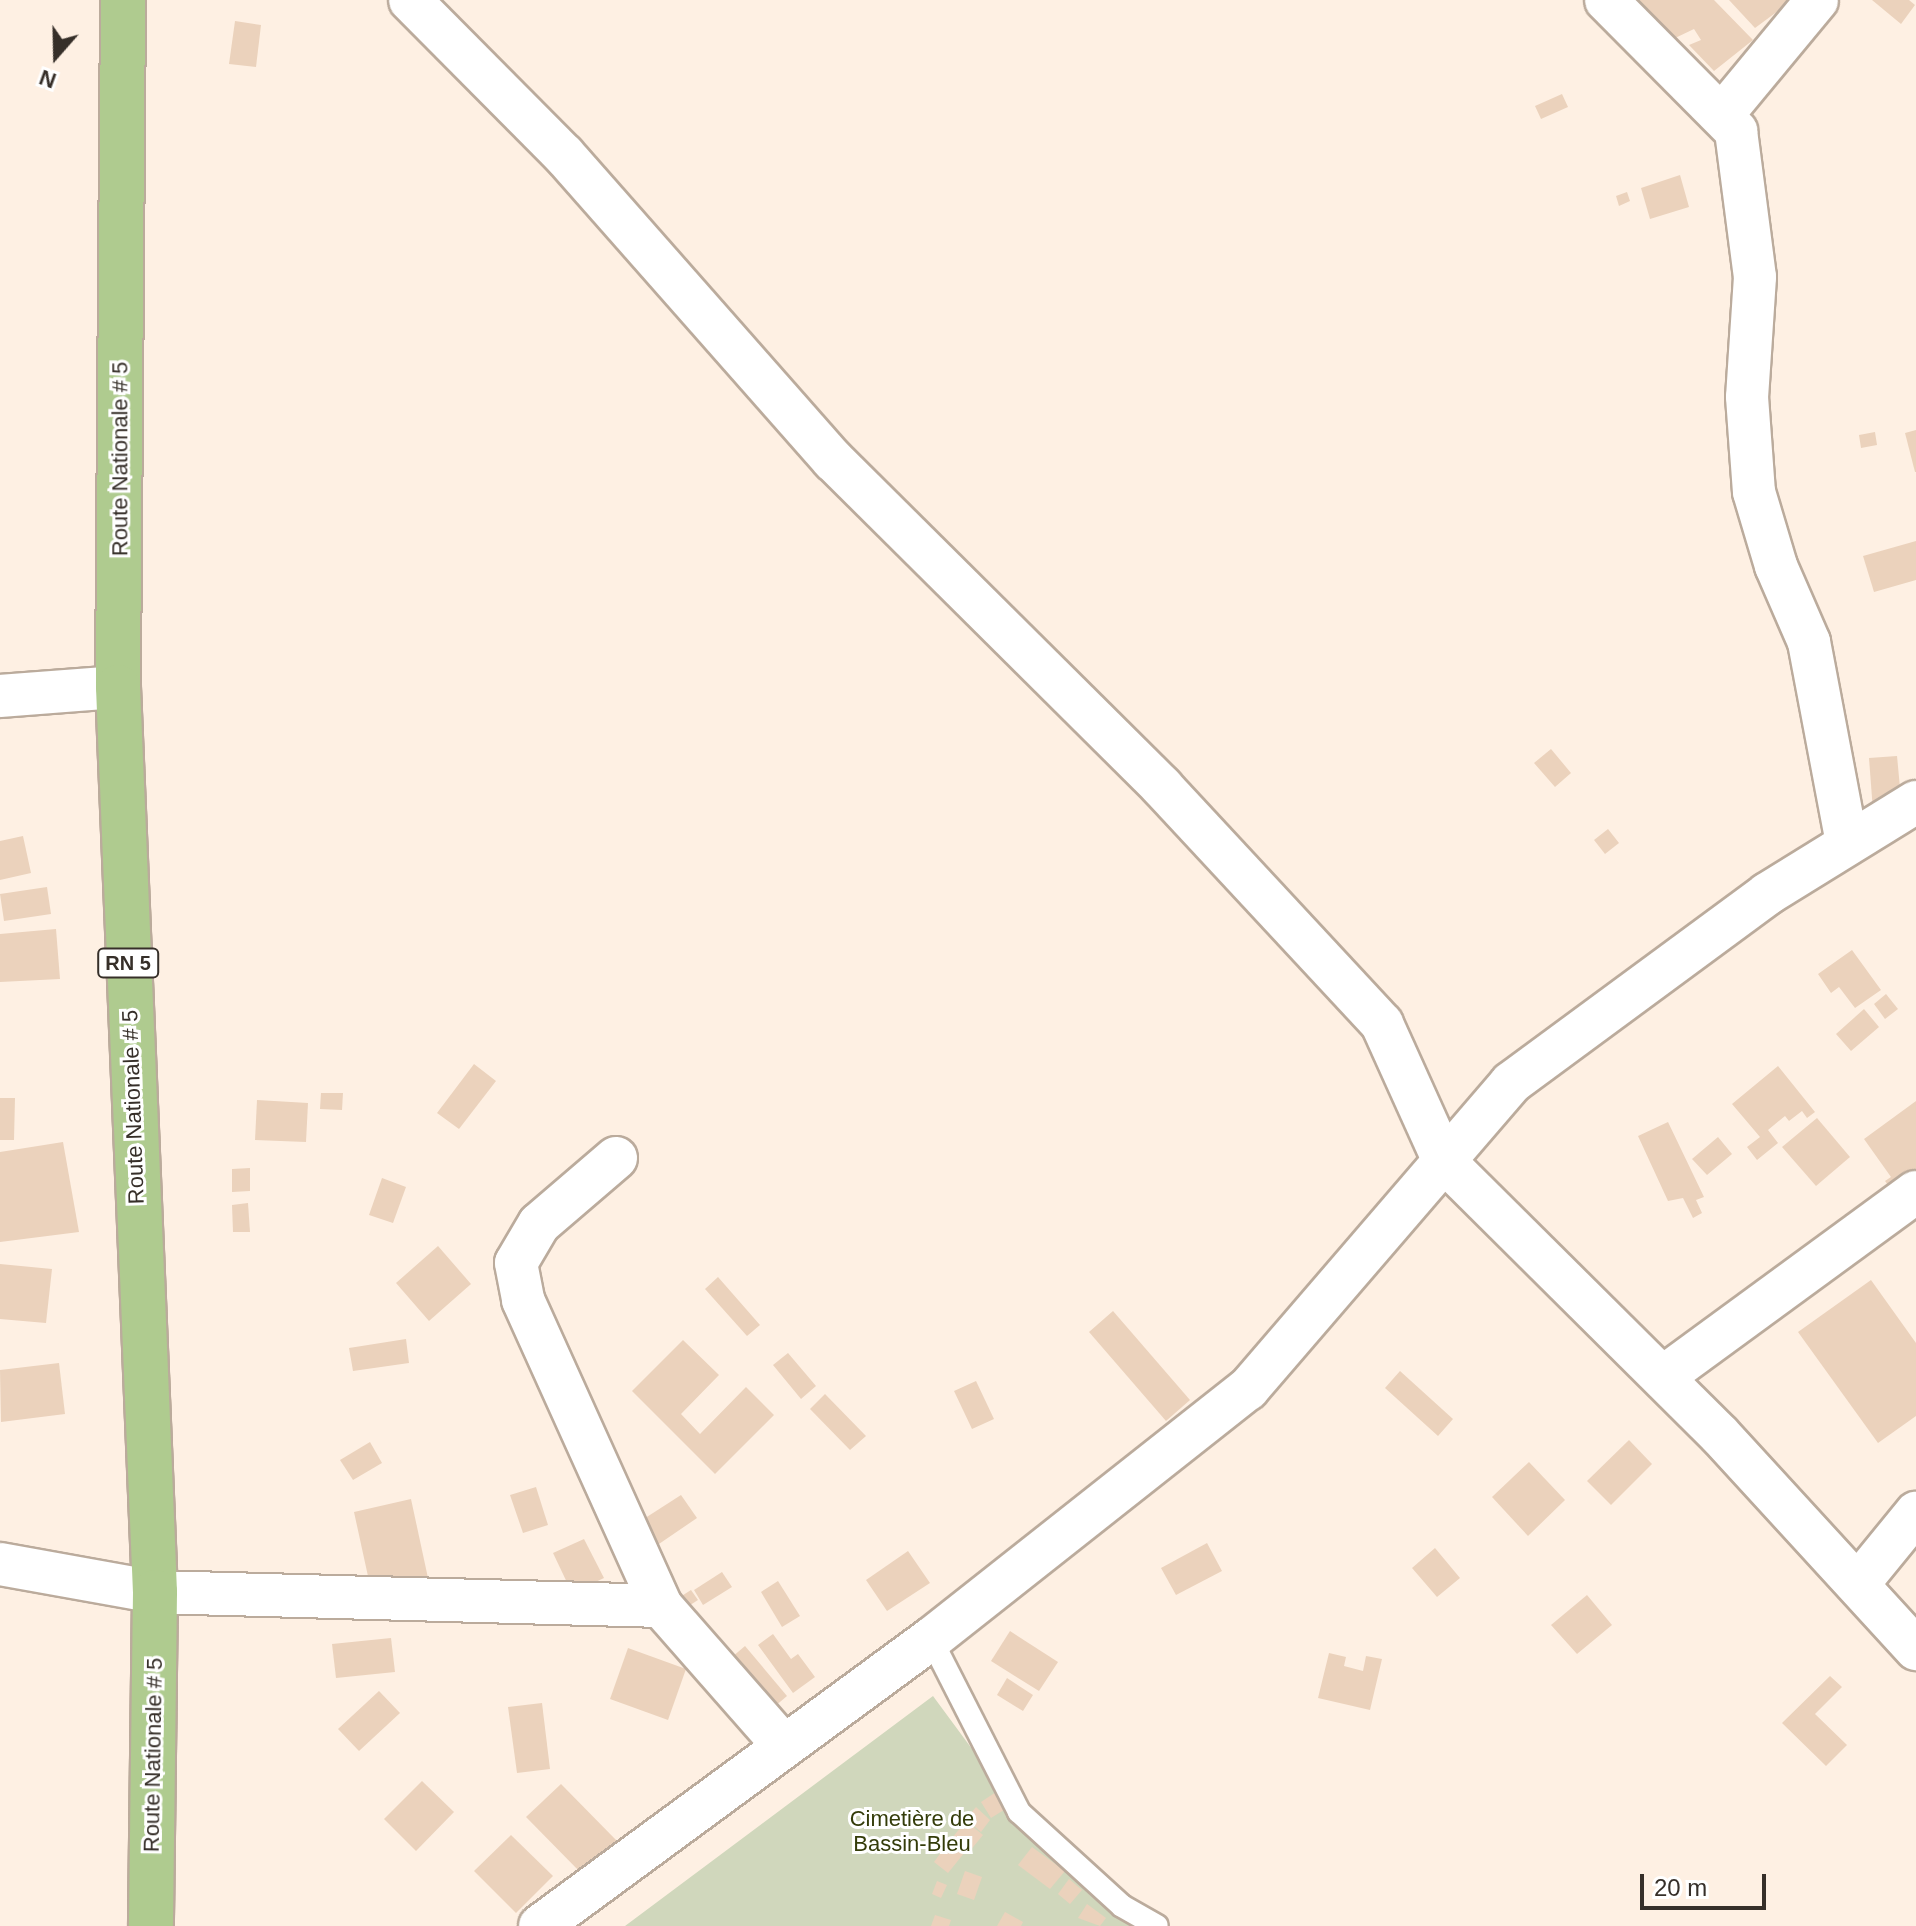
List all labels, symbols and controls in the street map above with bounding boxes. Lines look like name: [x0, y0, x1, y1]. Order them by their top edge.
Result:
north arrow: [16, 16, 96, 96]
text: N: [36, 65, 59, 93]
street label: Route Nationale # 5: [107, 362, 133, 556]
road number: RN 5: [96, 947, 160, 979]
street label: Route Nationale # 5: [116, 1009, 150, 1205]
street label: Route Nationale # 5: [138, 1658, 168, 1852]
park label: Cimetière de Bassin-Bleu: [850, 1805, 974, 1856]
scale bar: [1644, 1858, 1770, 1908]
text: 20 m: [1654, 1874, 1707, 1901]

